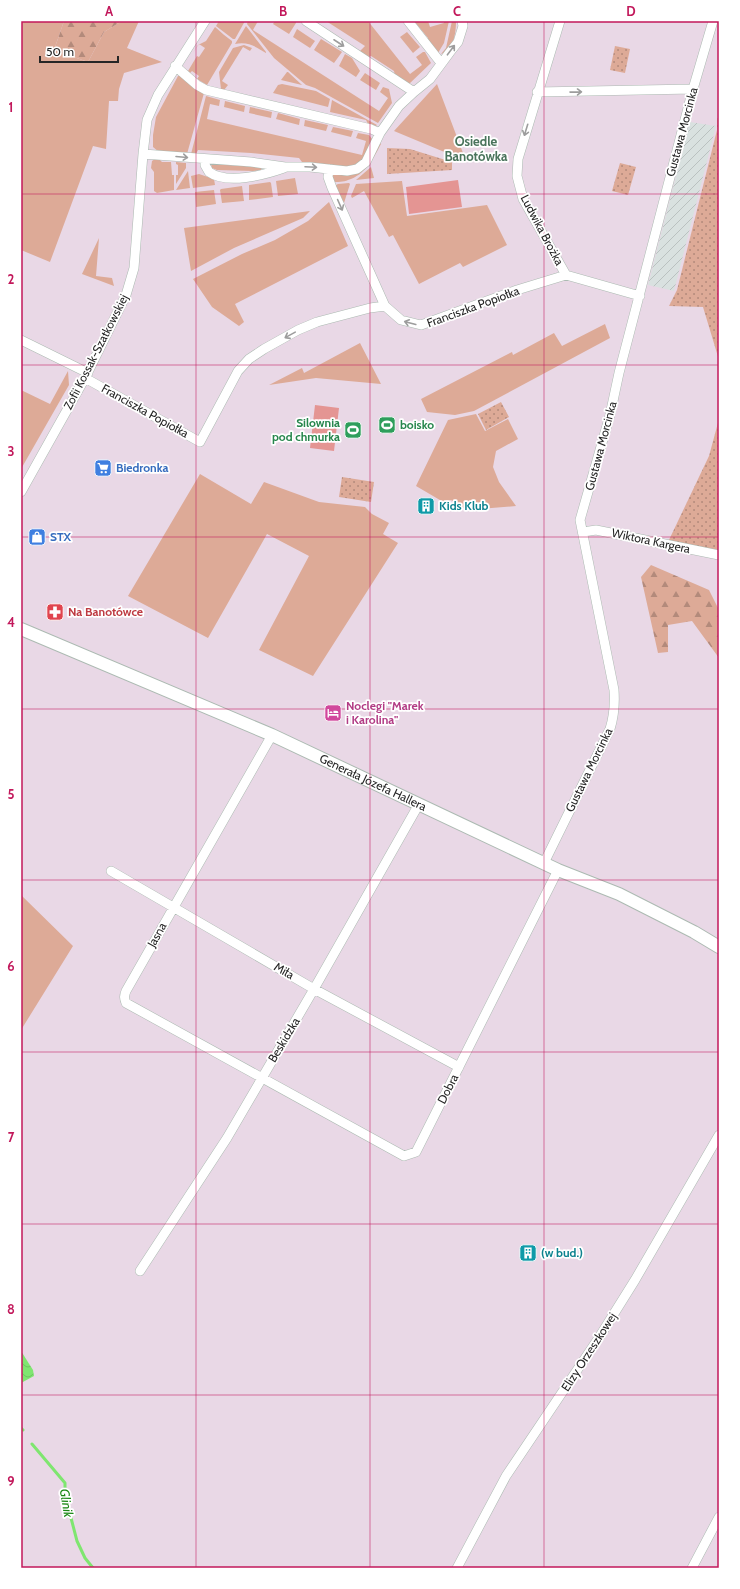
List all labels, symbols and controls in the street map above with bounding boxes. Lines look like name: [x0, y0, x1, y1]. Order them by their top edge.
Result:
text: A: [105, 3, 114, 19]
text: B: [279, 3, 287, 19]
text: C: [453, 3, 461, 19]
text: D: [626, 3, 636, 19]
scale bar: [40, 38, 118, 64]
one-way arrow: [333, 39, 345, 47]
text: 50 m: [46, 44, 74, 59]
one-way arrow: [447, 45, 456, 56]
street label: Gustawa Morcinka: [662, 85, 701, 178]
one-way arrow: [569, 88, 582, 95]
text: 1: [9, 99, 13, 115]
one-way arrow: [522, 123, 529, 136]
district label: Osiedle Banotówka: [444, 133, 508, 164]
one-way arrow: [175, 154, 188, 161]
one-way arrow: [304, 164, 317, 171]
street label: Ludwika Brożka: [518, 192, 567, 268]
one-way arrow: [337, 199, 344, 211]
text: 2: [8, 271, 15, 287]
street label: Franciszka Popiołka: [425, 283, 521, 330]
street label: Zofii Kossak-Szatkowskiej: [60, 292, 131, 412]
one-way arrow: [403, 319, 416, 326]
one-way arrow: [284, 331, 296, 339]
street label: Franciszka Popiołka: [99, 380, 192, 441]
street label: Gustawa Morcinka: [581, 399, 620, 492]
place label: Silownia pod chmurka: [272, 415, 340, 444]
sports icon: boisko: [377, 415, 397, 435]
place label: boisko: [400, 417, 434, 432]
sports icon: Silownia pod chmurka: [343, 420, 363, 440]
text: 3: [7, 443, 15, 459]
supermarket icon: Biedronka: [93, 458, 113, 478]
place label: Biedronka: [116, 460, 168, 475]
building icon: Kids Klub: [416, 496, 436, 516]
place label: Kids Klub: [439, 498, 489, 513]
street label: Wiktora Kargera: [610, 525, 692, 556]
shop icon: STX: [27, 527, 47, 547]
place label: STX: [50, 529, 72, 544]
pharmacy icon: Na Banotówce: [45, 602, 65, 622]
place label: Na Banotówce: [68, 604, 143, 619]
text: 4: [7, 614, 15, 630]
place label: Noclegi "Marek i Karolina": [346, 698, 424, 727]
hotel icon: Noclegi "Marek i Karolina": [323, 703, 343, 723]
street label: Gustawa Morcinka: [562, 725, 615, 814]
street label: Generała Józefa Hallera: [317, 750, 429, 814]
text: 5: [8, 786, 15, 802]
street label: Jasna: [143, 919, 170, 951]
text: 6: [7, 958, 15, 974]
street label: Miła: [272, 959, 297, 982]
street label: Beskidzka: [264, 1014, 303, 1065]
street label: Dobra: [434, 1071, 461, 1106]
text: 7: [8, 1129, 15, 1145]
building icon: (w bud.): [518, 1243, 538, 1263]
place label: (w bud.): [541, 1245, 583, 1260]
text: 8: [7, 1301, 15, 1317]
street label: Elizy Orzeszkowej: [558, 1310, 620, 1394]
text: 9: [7, 1473, 15, 1489]
water label: Glinik: [57, 1487, 77, 1519]

